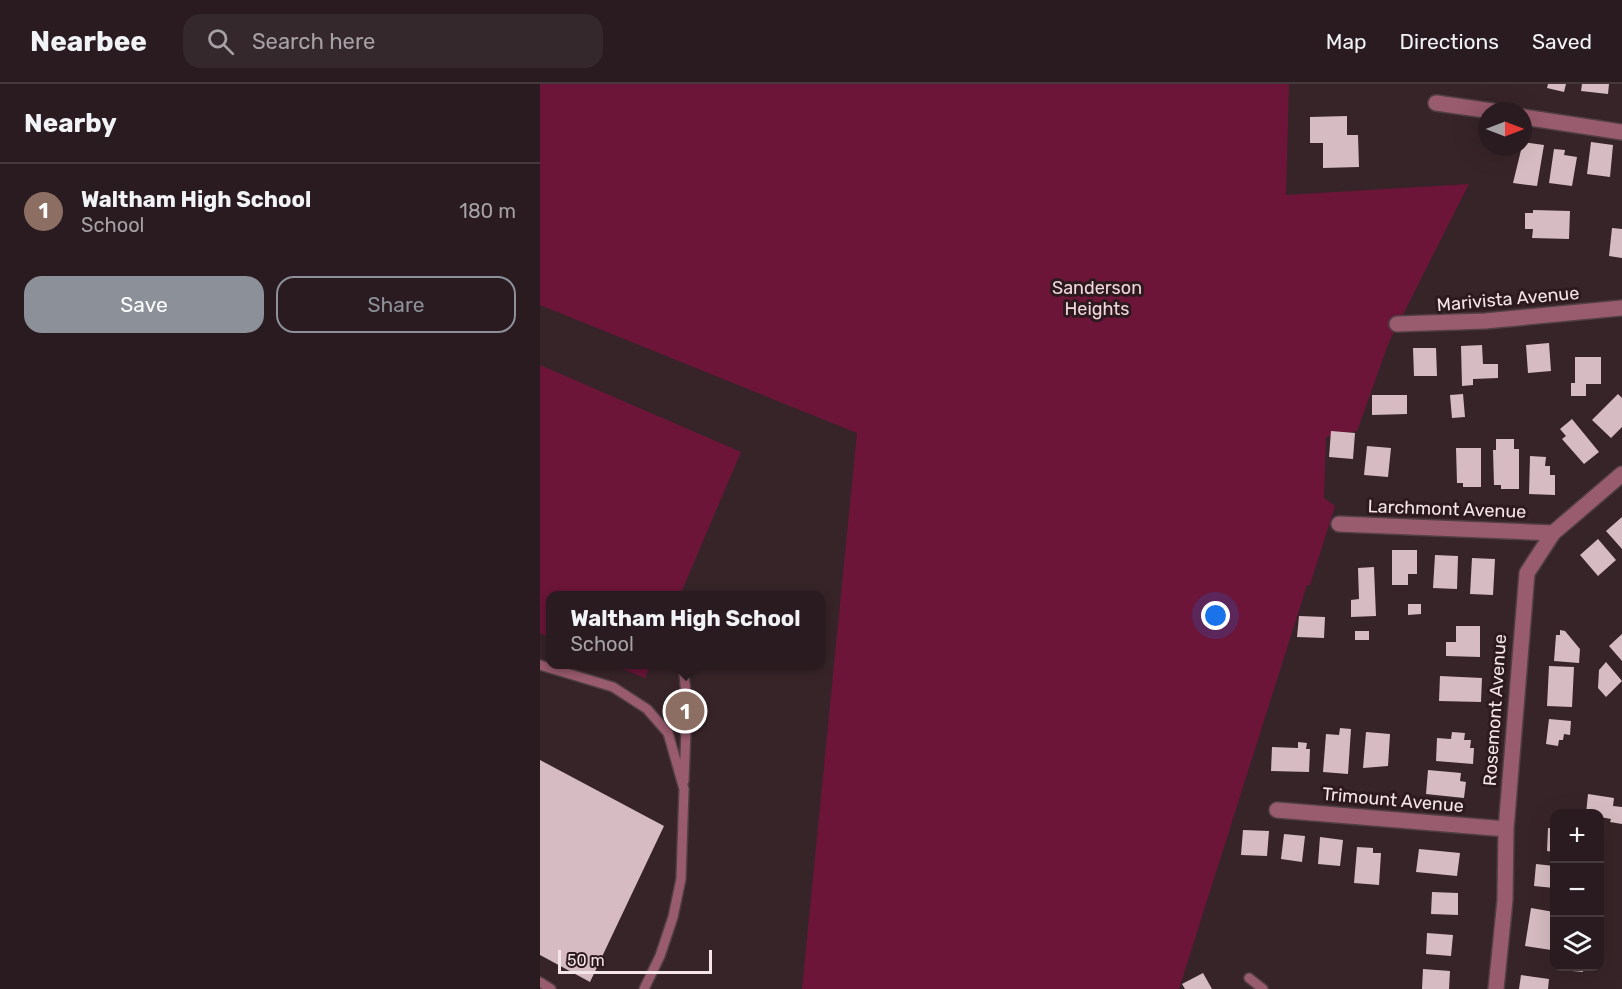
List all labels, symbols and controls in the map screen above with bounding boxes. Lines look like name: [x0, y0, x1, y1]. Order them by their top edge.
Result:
search box: [183, 14, 603, 68]
text: Nearbee: [30, 25, 147, 58]
icon: search: [204, 25, 237, 58]
text: Search here: [252, 28, 375, 55]
text: Map: [1326, 29, 1367, 54]
text: Directions: [1400, 29, 1499, 54]
text: Saved: [1532, 29, 1592, 54]
north arrow: [1478, 102, 1532, 156]
text: Nearby: [24, 108, 117, 139]
text: Waltham High School: [81, 186, 311, 213]
text: 1: [39, 199, 48, 223]
text: 180 m: [459, 199, 516, 223]
text: School: [81, 213, 144, 237]
button: Save: [24, 276, 264, 333]
button: Share: [276, 276, 516, 333]
park label: Sanderson Heights: [1052, 277, 1142, 320]
street label: Marivista Avenue: [1436, 282, 1580, 316]
street label: Larchmont Avenue: [1367, 495, 1527, 523]
popup: [546, 591, 825, 669]
your location: [1201, 601, 1230, 630]
text: Waltham High School: [570, 605, 801, 632]
text: School: [570, 632, 634, 656]
street label: Rosemont Avenue: [1479, 633, 1511, 787]
pin: 1: [666, 688, 704, 734]
street label: Trimount Avenue: [1321, 783, 1465, 817]
map controls: [1550, 809, 1604, 971]
button: +: [1550, 809, 1604, 863]
button: −: [1550, 863, 1604, 917]
button: layers: [1550, 917, 1604, 971]
scale bar: [558, 947, 712, 974]
text: 50 m: [567, 951, 605, 970]

